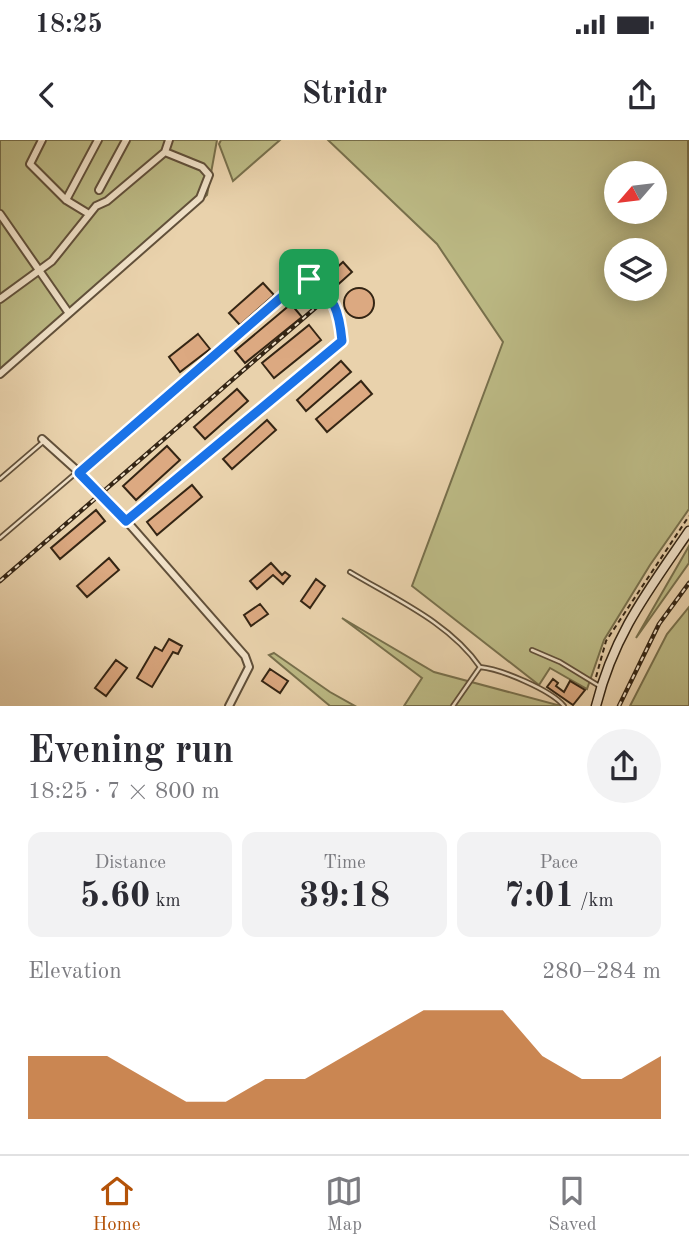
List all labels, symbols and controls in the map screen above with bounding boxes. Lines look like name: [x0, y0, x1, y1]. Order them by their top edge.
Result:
text: 18:25: [35, 12, 103, 38]
icon: back: [28, 76, 66, 114]
icon: share: [623, 76, 661, 114]
text: Stridr: [302, 79, 387, 111]
north arrow: [604, 161, 667, 224]
map controls: [604, 161, 667, 301]
button: layers: [604, 238, 667, 301]
pin: [279, 249, 339, 309]
icon: arrive: [290, 260, 328, 298]
button: share: [587, 729, 661, 803]
text: Evening run: [28, 733, 234, 771]
text: 18:25 · 7 × 800 m: [28, 780, 220, 803]
text: Distance: [94, 854, 166, 873]
text: Time: [323, 854, 366, 873]
text: Pace: [540, 854, 578, 873]
text: 5.60: [80, 879, 150, 914]
text: 39:18: [299, 879, 390, 914]
text: 7:01: [504, 879, 575, 914]
text: km: [150, 892, 181, 911]
text: /km: [575, 892, 614, 911]
text: Elevation: [28, 960, 122, 983]
text: 280–284 m: [542, 960, 661, 983]
tab: Home: [92, 1172, 141, 1237]
tab: Map: [325, 1172, 363, 1237]
tab: Saved: [548, 1172, 597, 1237]

